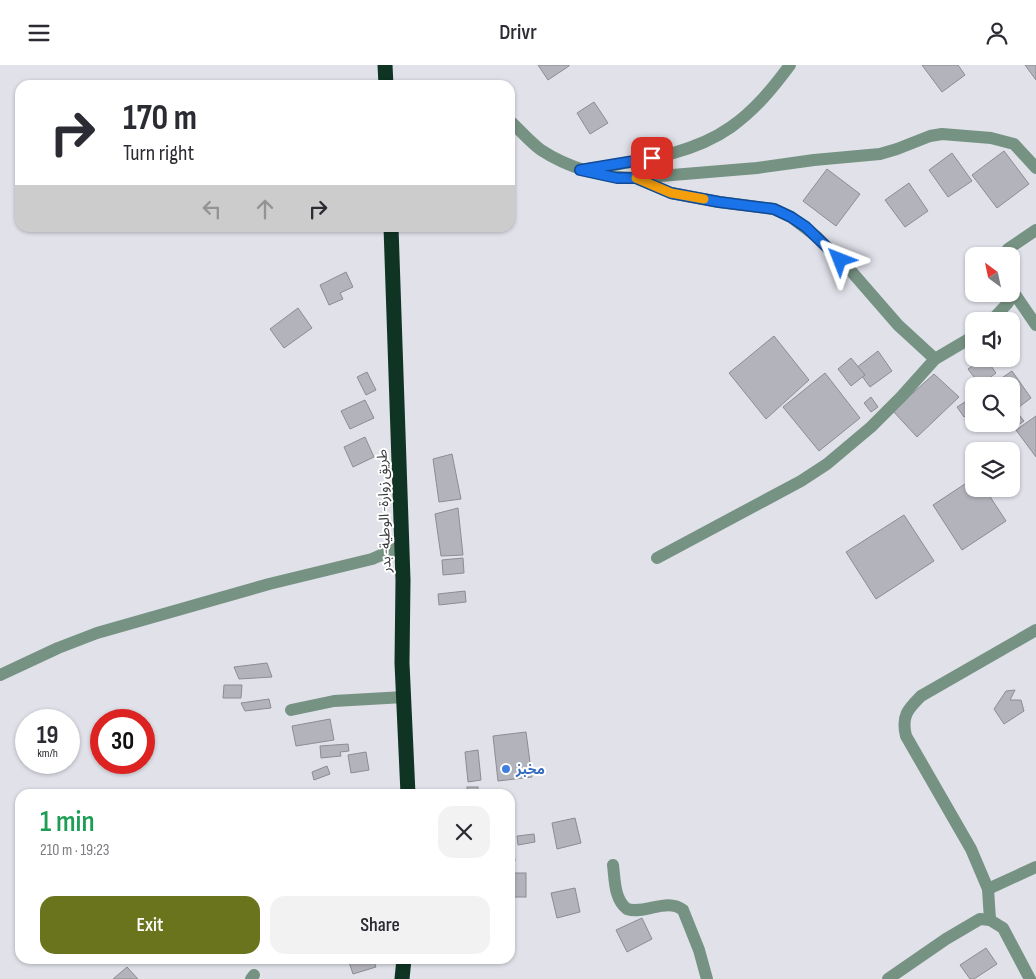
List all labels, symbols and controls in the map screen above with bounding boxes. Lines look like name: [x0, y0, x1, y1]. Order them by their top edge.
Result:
icon: menu: [25, 19, 53, 47]
text: Drivr: [499, 19, 537, 46]
icon: person: [983, 19, 1011, 47]
text: 170 m: [123, 97, 197, 140]
icon: right: [40, 100, 105, 165]
pin: [631, 137, 673, 179]
text: Turn right: [123, 140, 194, 167]
icon: arrive: [638, 144, 666, 172]
icon: left: [198, 195, 226, 223]
icon: ahead: [251, 195, 279, 223]
icon: right: [304, 195, 332, 223]
position arrow: [813, 233, 865, 285]
north arrow: [965, 247, 1020, 303]
map controls: [965, 247, 1020, 497]
button: sound: [965, 312, 1020, 367]
button: search: [965, 377, 1020, 432]
button: layers: [965, 442, 1020, 497]
street label: طريق زوارة- الوطية- بدر: [373, 449, 396, 574]
speed limit sign: 30: [90, 709, 155, 774]
text: 19: [37, 720, 58, 751]
text: km/h: [37, 746, 58, 761]
place label: مخبز: [515, 761, 545, 778]
marker: مخبز: [500, 763, 512, 775]
text: 1 min: [40, 804, 95, 840]
button: close: [438, 806, 490, 858]
text: 210 m · 19:23: [40, 841, 110, 860]
button: Exit: [40, 896, 260, 954]
button: Share: [270, 896, 490, 954]

